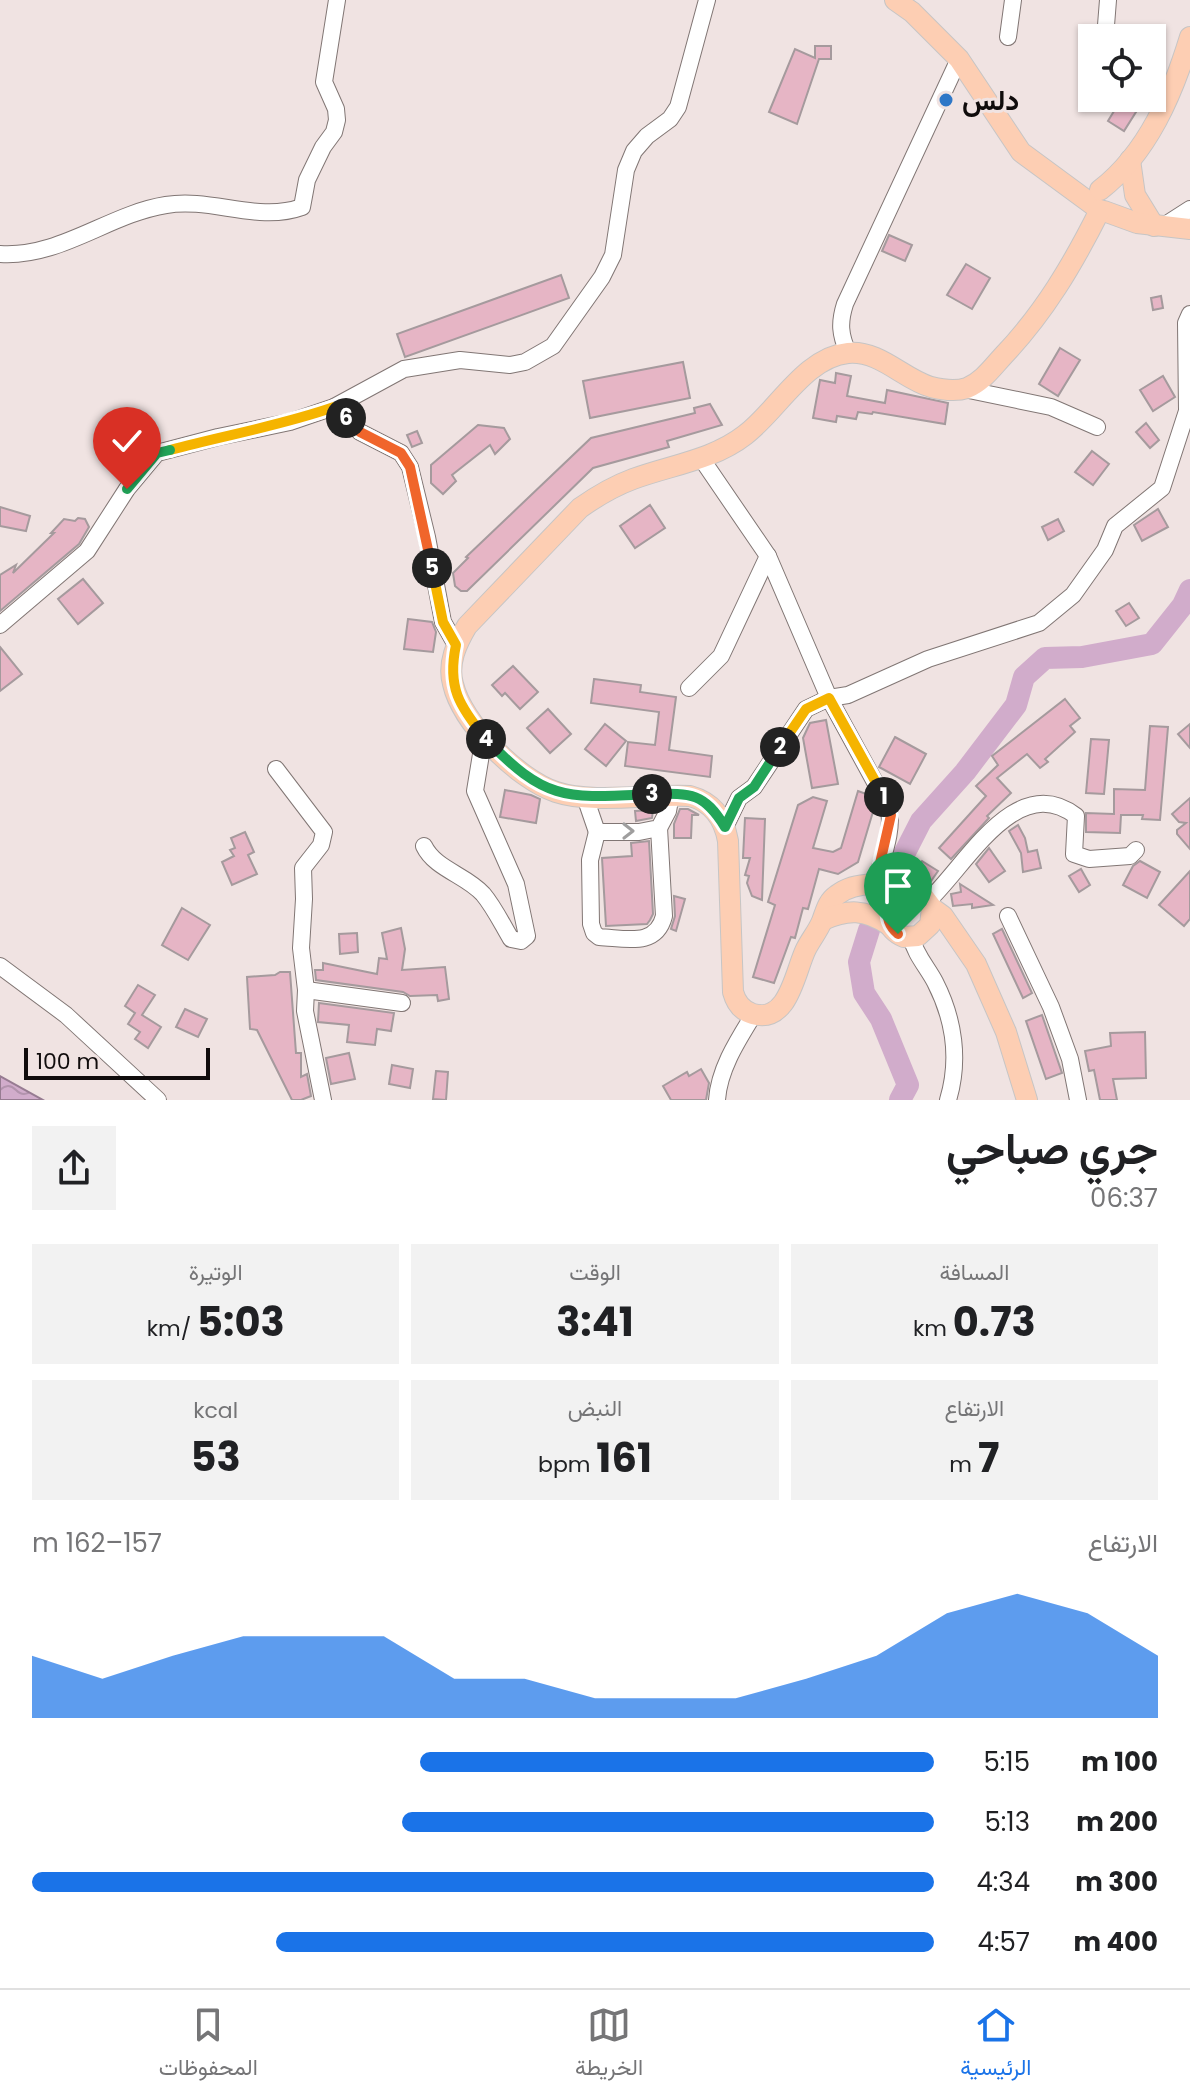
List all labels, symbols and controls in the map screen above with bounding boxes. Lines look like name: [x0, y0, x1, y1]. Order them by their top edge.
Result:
map controls: [1078, 24, 1166, 112]
button: locate: [1078, 24, 1166, 112]
place label: دلس: [962, 81, 1019, 120]
marker: دلس: [937, 91, 955, 109]
pin: 6: [326, 398, 366, 438]
text: 6: [339, 402, 353, 433]
pin: [93, 407, 161, 489]
icon: check: [105, 419, 149, 463]
pin: 5: [412, 548, 452, 588]
text: 5: [425, 552, 439, 583]
pin: 4: [466, 719, 506, 759]
text: 4: [479, 723, 493, 754]
pin: 2: [760, 727, 800, 767]
text: 2: [774, 731, 786, 762]
pin: 3: [632, 774, 672, 814]
pin: 1: [864, 777, 904, 817]
text: 3: [645, 778, 659, 809]
text: 1: [880, 781, 888, 812]
one-way arrow: [622, 822, 634, 840]
pin: [864, 852, 932, 934]
icon: arrive: [876, 864, 920, 908]
scale bar: [24, 1044, 210, 1080]
text: 100 m: [36, 1046, 99, 1077]
text: جري صباحي: [946, 1118, 1158, 1179]
button: share: [32, 1126, 116, 1210]
text: 06:37: [1090, 1180, 1158, 1216]
text: الوتيرة: [189, 1257, 243, 1288]
text: الوقت: [569, 1257, 621, 1288]
text: المسافة: [939, 1257, 1009, 1288]
text: 5:03: [197, 1294, 285, 1350]
text: 3:41: [556, 1294, 634, 1350]
text: 0.73: [953, 1294, 1036, 1350]
text: /km: [147, 1313, 197, 1344]
text: km: [913, 1313, 953, 1344]
text: النبض: [568, 1393, 622, 1424]
text: الارتفاع: [944, 1393, 1004, 1424]
text: kcal: [193, 1395, 238, 1426]
text: 53: [191, 1429, 241, 1485]
text: 161: [596, 1430, 652, 1486]
text: 7: [978, 1430, 999, 1486]
text: bpm: [538, 1449, 596, 1480]
text: m: [949, 1449, 978, 1480]
text: 157–162 m: [32, 1525, 162, 1561]
text: الارتفاع: [1087, 1525, 1158, 1561]
text: 5:15: [983, 1744, 1030, 1780]
text: 100 m: [1081, 1744, 1158, 1780]
text: 5:13: [984, 1804, 1030, 1840]
text: 200 m: [1076, 1804, 1158, 1840]
text: 4:34: [976, 1864, 1030, 1900]
text: 300 m: [1075, 1864, 1158, 1900]
text: 4:57: [978, 1924, 1030, 1960]
text: 400 m: [1073, 1924, 1158, 1960]
tab: المحفوظات: [159, 2003, 258, 2087]
tab: الخريطة: [575, 2003, 643, 2087]
tab: الرئيسية: [960, 2003, 1031, 2087]

